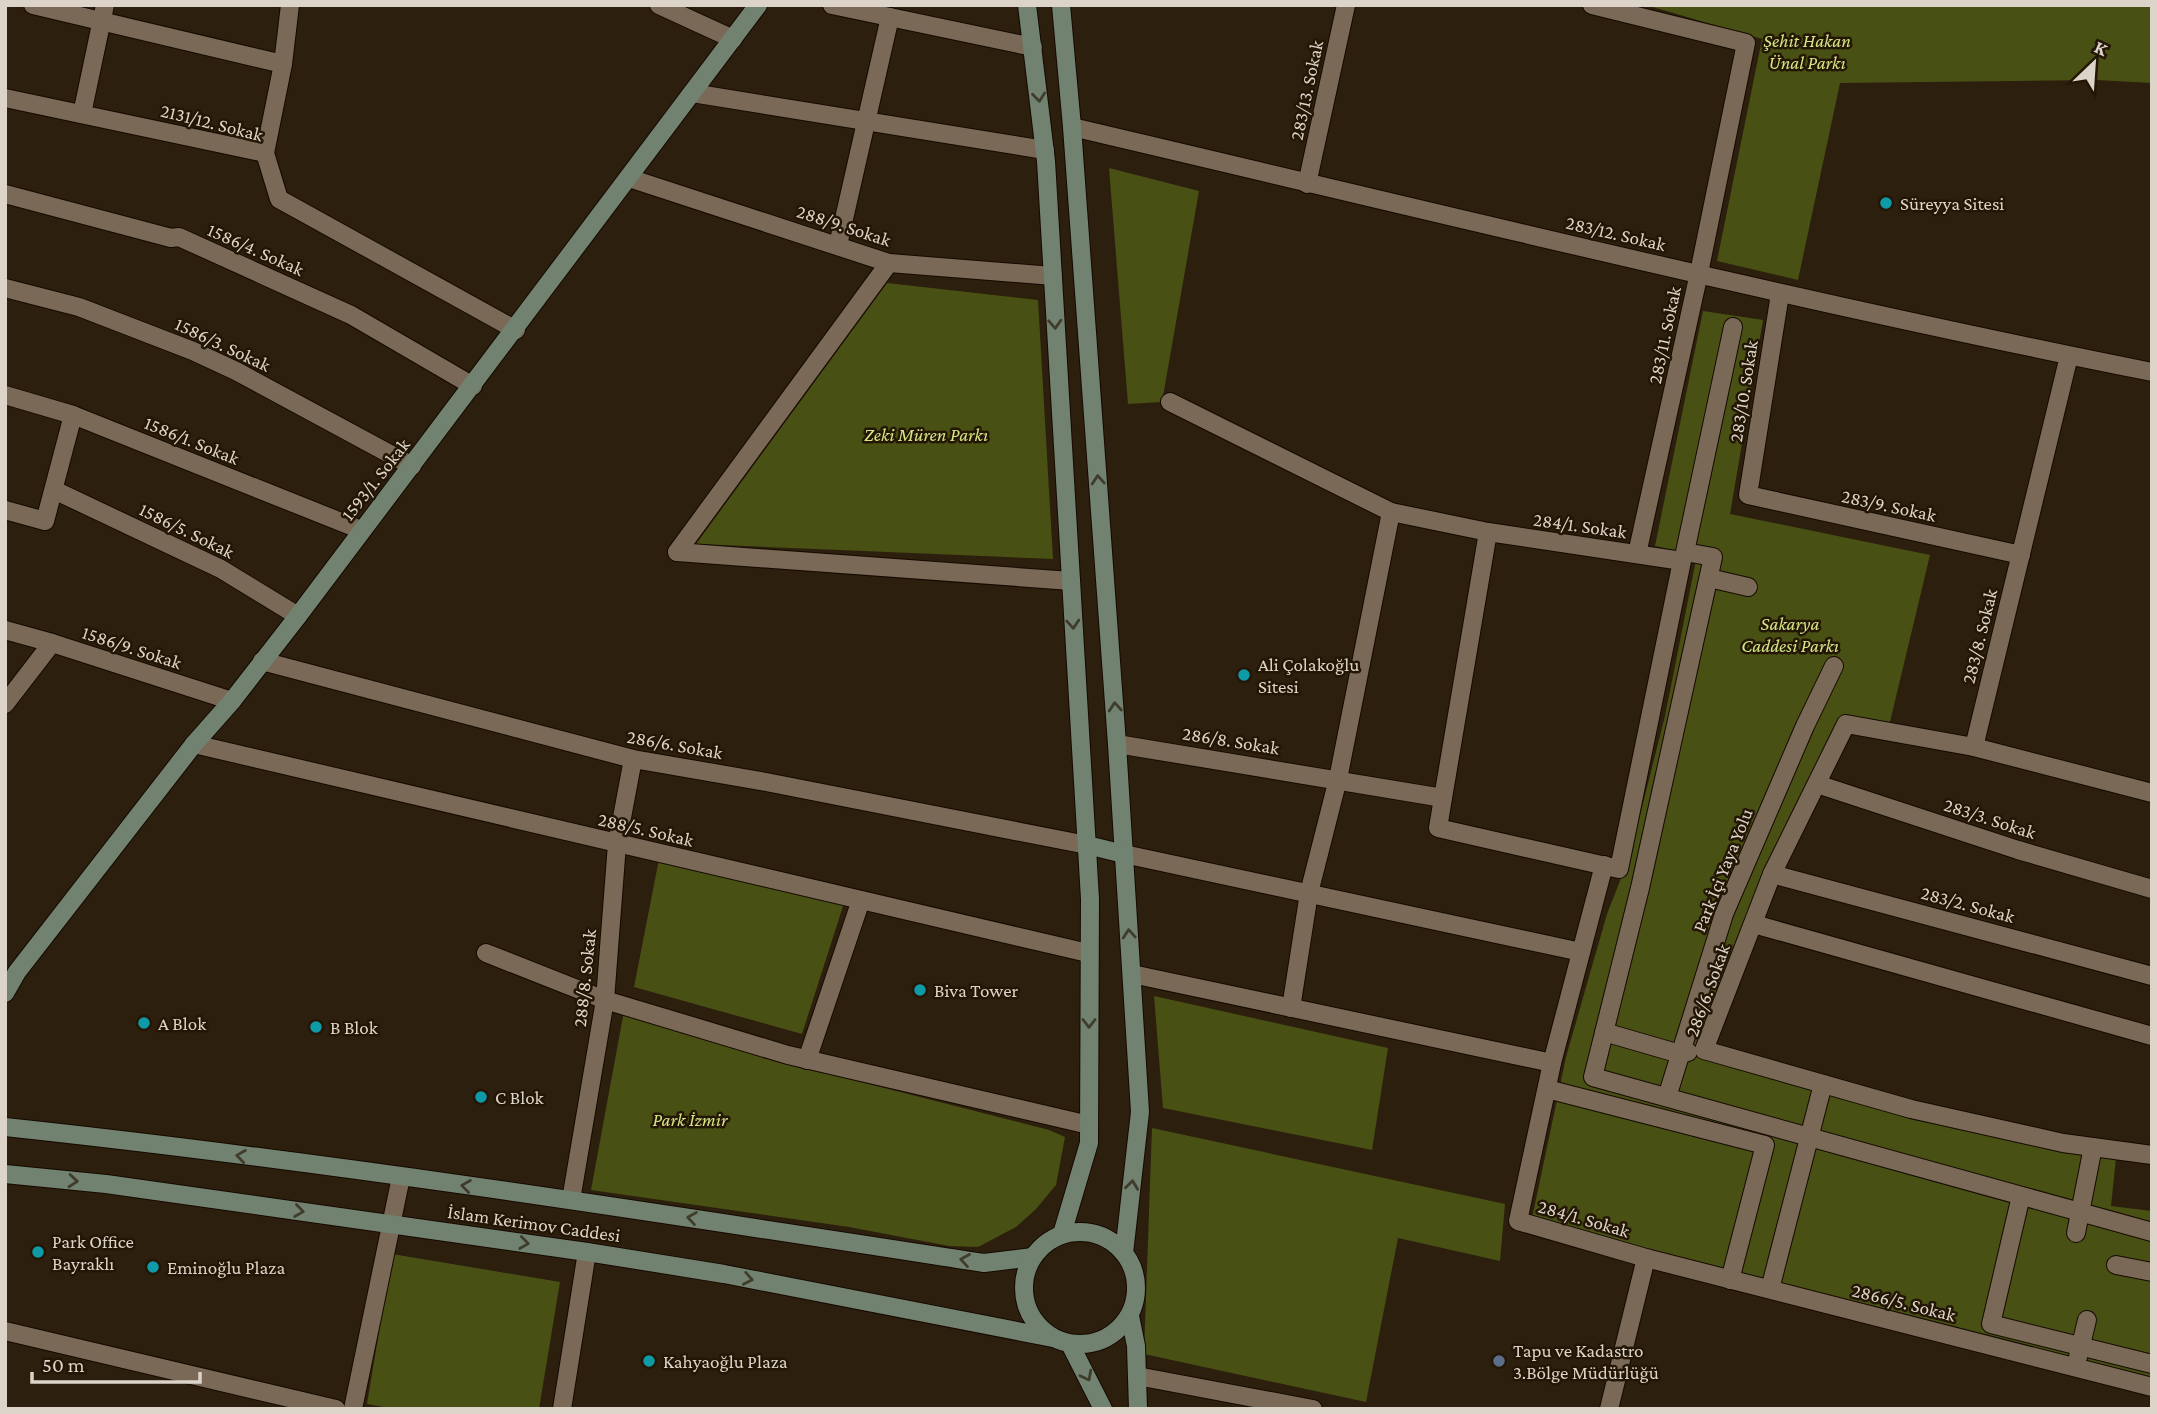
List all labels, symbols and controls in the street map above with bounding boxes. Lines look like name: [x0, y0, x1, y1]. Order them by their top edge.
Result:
north arrow: [2059, 28, 2129, 98]
park label: Şehit Hakan Ünal Parkı: [1763, 30, 1851, 73]
text: K: [2091, 36, 2112, 60]
street label: 283/13. Sokak: [1286, 37, 1328, 142]
one-way arrow: [1031, 91, 1046, 103]
street label: 2131/12. Sokak: [159, 100, 266, 146]
place label: Süreyya Sitesi: [1900, 193, 2004, 214]
marker: Süreyya Sitesi: [1878, 195, 1894, 211]
street label: 288/9. Sokak: [794, 200, 894, 251]
street label: 283/12. Sokak: [1564, 212, 1669, 255]
street label: 1586/4. Sokak: [204, 219, 308, 280]
street label: 283/11. Sokak: [1644, 284, 1685, 386]
street label: 1586/3. Sokak: [172, 313, 275, 376]
one-way arrow: [1048, 319, 1063, 330]
street label: 283/10. Sokak: [1725, 338, 1762, 444]
street label: 1586/1. Sokak: [141, 412, 243, 469]
park label: Zeki Müren Parkı: [864, 424, 988, 445]
street label: 1593/1. Sokak: [337, 433, 414, 524]
one-way arrow: [1091, 474, 1106, 485]
street label: 283/9. Sokak: [1840, 485, 1939, 526]
street label: 1586/5. Sokak: [136, 498, 238, 563]
street label: 284/1. Sokak: [1532, 509, 1629, 543]
street label: 283/8. Sokak: [1958, 586, 2002, 686]
park label: Sakarya Caddesi Parkı: [1741, 613, 1839, 656]
one-way arrow: [1066, 619, 1081, 630]
street label: 1586/9. Sokak: [79, 622, 185, 674]
place label: Ali Çolakoğlu Sitesi: [1258, 654, 1359, 697]
marker: Ali Çolakoğlu Sitesi: [1236, 667, 1252, 683]
one-way arrow: [1107, 701, 1122, 712]
street label: 286/8. Sokak: [1181, 722, 1282, 759]
street label: 286/6. Sokak: [625, 726, 725, 763]
street label: 283/3. Sokak: [1941, 794, 2039, 844]
street label: Park İçi Yaya Yolu: [1688, 805, 1757, 935]
street label: 288/5. Sokak: [596, 808, 697, 851]
street label: 283/2. Sokak: [1919, 882, 2018, 927]
street label: 288/8. Sokak: [569, 927, 600, 1028]
one-way arrow: [1122, 928, 1137, 939]
street label: 286/6. Sokak: [1681, 940, 1734, 1039]
place label: Biva Tower: [934, 980, 1018, 1001]
marker: Biva Tower: [912, 982, 928, 998]
place label: A Blok: [158, 1013, 207, 1034]
marker: A Blok: [136, 1015, 152, 1031]
place label: B Blok: [330, 1017, 379, 1038]
one-way arrow: [1081, 1018, 1097, 1029]
marker: B Blok: [308, 1019, 324, 1035]
place label: C Blok: [495, 1087, 545, 1108]
marker: C Blok: [473, 1089, 489, 1105]
park label: Park İzmir: [652, 1109, 729, 1130]
one-way arrow: [235, 1148, 247, 1163]
one-way arrow: [67, 1173, 79, 1188]
one-way arrow: [461, 1179, 472, 1194]
one-way arrow: [1125, 1179, 1140, 1191]
street label: 284/1. Sokak: [1536, 1195, 1633, 1242]
street label: İslam Kerimov Caddesi: [446, 1201, 622, 1246]
one-way arrow: [293, 1203, 305, 1218]
one-way arrow: [686, 1211, 698, 1226]
place label: Park Office Bayraklı: [52, 1231, 134, 1274]
one-way arrow: [518, 1235, 530, 1250]
marker: Park Office Bayraklı: [30, 1244, 46, 1260]
one-way arrow: [959, 1253, 971, 1268]
place label: Eminoğlu Plaza: [167, 1257, 285, 1278]
marker: Eminoğlu Plaza: [145, 1259, 161, 1275]
one-way arrow: [742, 1271, 754, 1286]
street label: 2866/5. Sokak: [1850, 1279, 1959, 1326]
scale bar: [32, 1340, 200, 1384]
place label: Tapu ve Kadastro 3.Bölge Müdürlüğü: [1513, 1340, 1659, 1383]
place label: Kahyaoğlu Plaza: [663, 1351, 788, 1372]
text: 50 m: [42, 1353, 85, 1377]
marker: Kahyaoğlu Plaza: [641, 1353, 657, 1369]
marker: Tapu ve Kadastro 3.Bölge Müdürlüğü: [1491, 1353, 1507, 1369]
one-way arrow: [1078, 1369, 1092, 1381]

